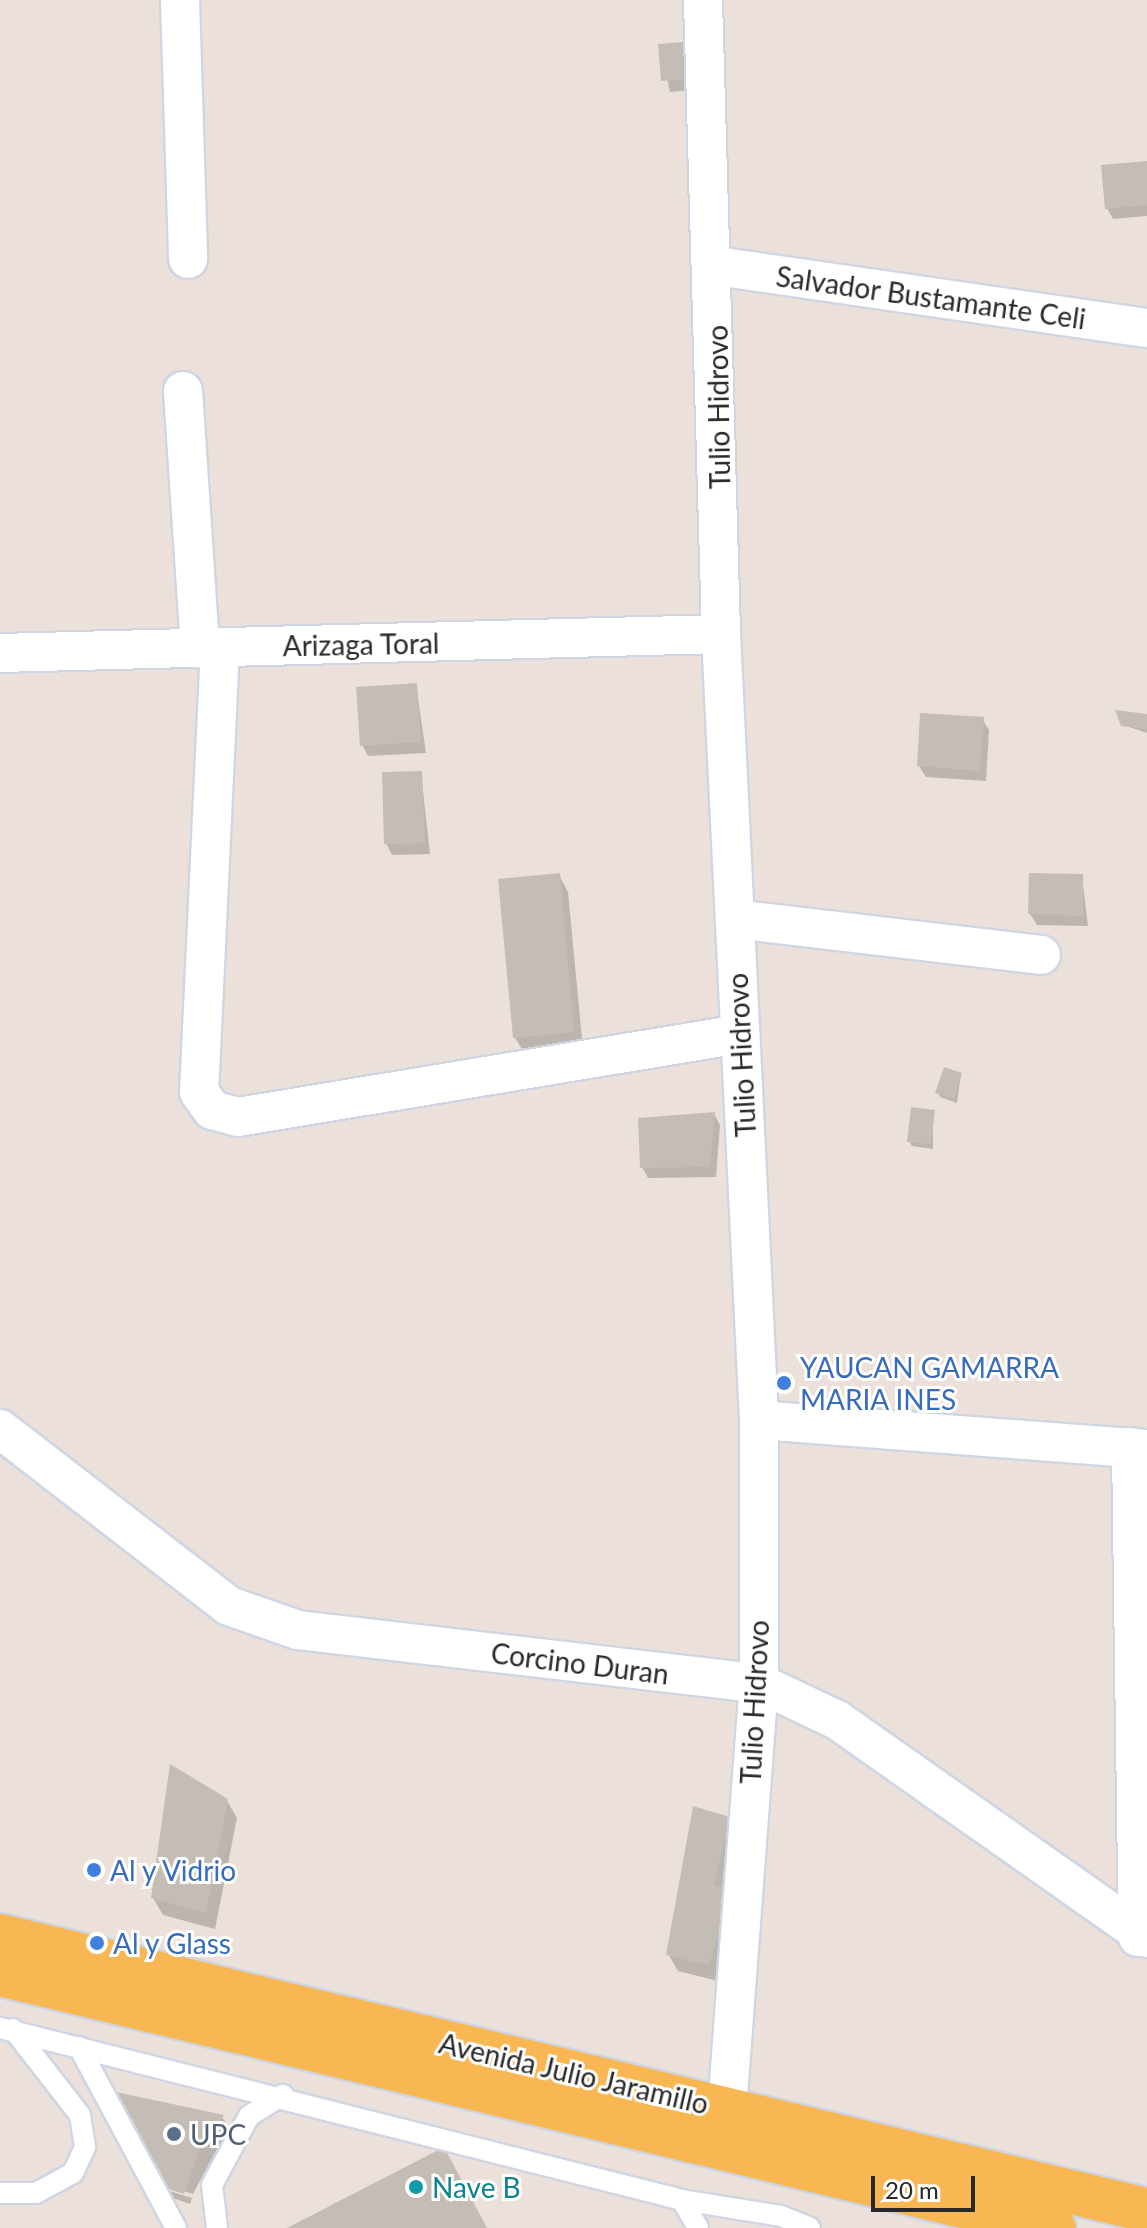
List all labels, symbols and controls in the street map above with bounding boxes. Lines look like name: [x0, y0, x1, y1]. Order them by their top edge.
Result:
street label: Salvador Bustamante Celi: [774, 259, 1088, 335]
street label: Tulio Hidrovo: [700, 325, 736, 489]
street label: Arizaga Toral: [282, 626, 440, 662]
street label: Tulio Hidrovo: [720, 972, 762, 1138]
place label: YAUCAN GAMARRA MARIA INES: [800, 1350, 1059, 1416]
marker: YAUCAN GAMARRA MARIA INES: [775, 1374, 793, 1392]
street label: Tulio Hidrovo: [733, 1619, 775, 1785]
street label: Corcino Duran: [489, 1635, 671, 1691]
place label: Al y Vidrio: [110, 1853, 238, 1887]
marker: Al y Vidrio: [85, 1861, 103, 1879]
place label: Al y Glass: [113, 1926, 232, 1960]
marker: Al y Glass: [88, 1934, 106, 1952]
street label: Avenida Julio Jaramillo: [435, 2025, 713, 2121]
place label: UPC: [190, 2117, 246, 2151]
marker: UPC: [165, 2125, 183, 2143]
scale bar: [875, 2160, 979, 2210]
place label: Nave B: [432, 2170, 521, 2204]
text: 20 m: [885, 2175, 939, 2204]
marker: Nave B: [407, 2178, 425, 2196]

